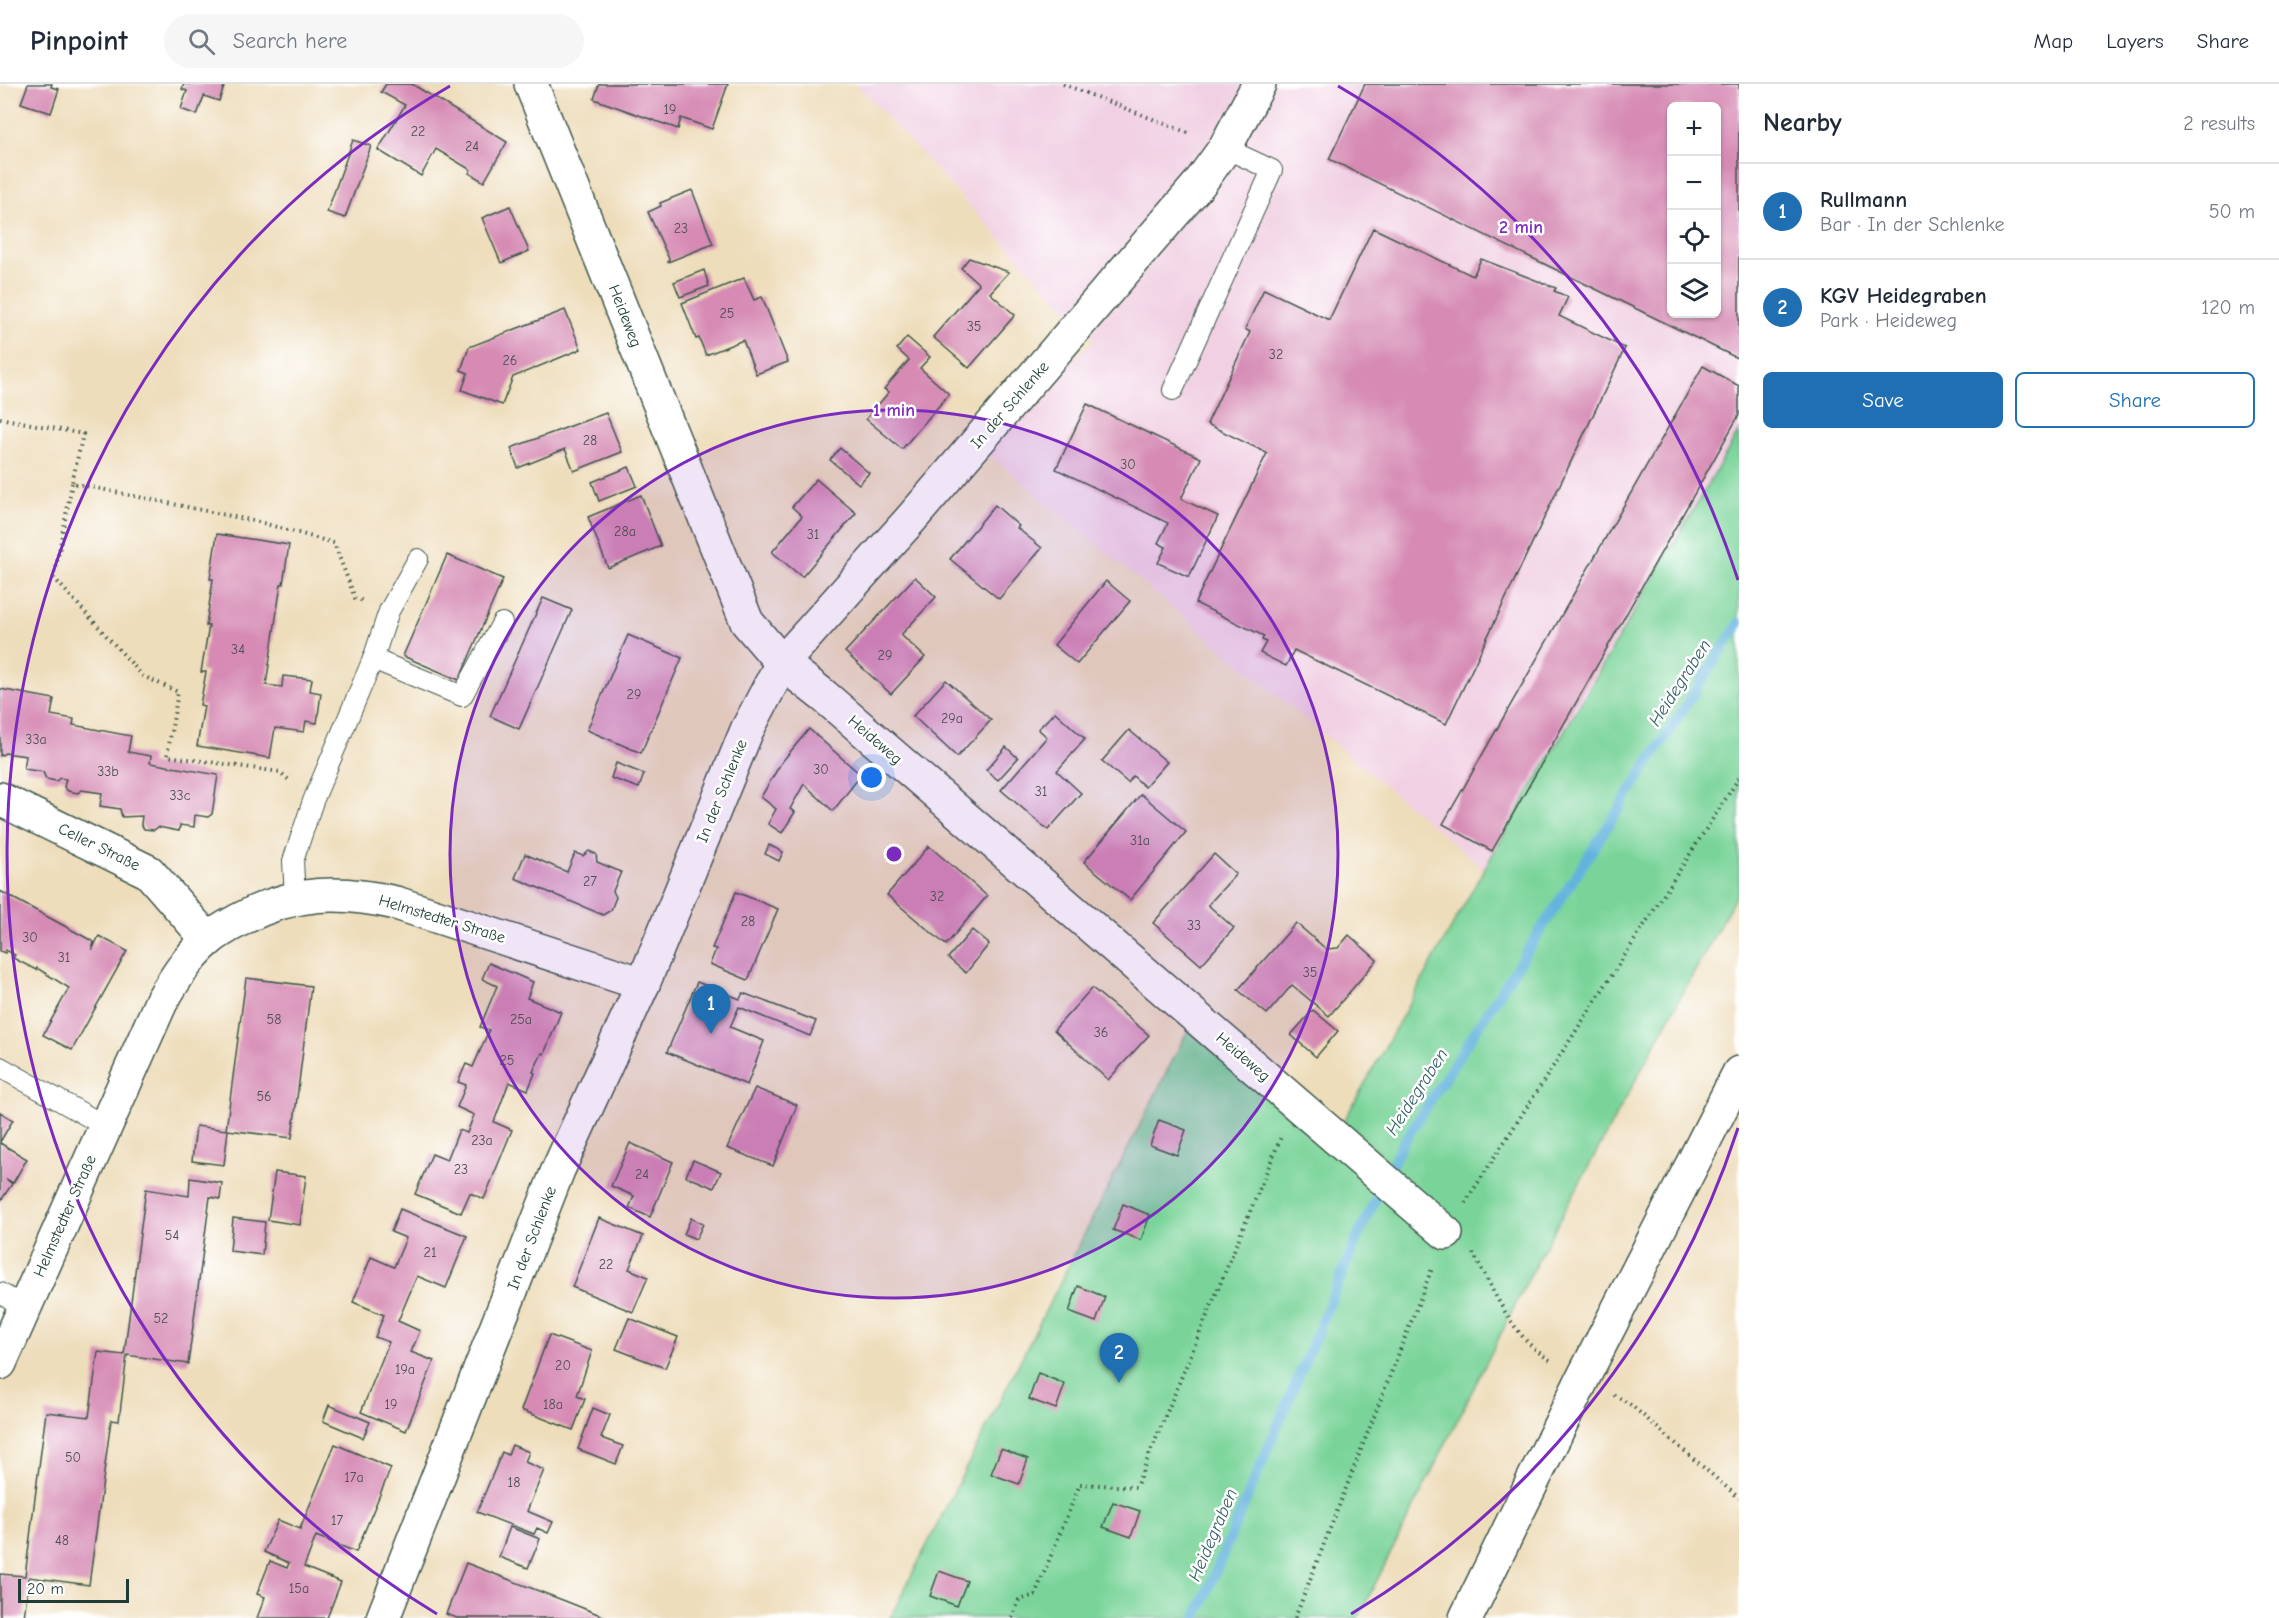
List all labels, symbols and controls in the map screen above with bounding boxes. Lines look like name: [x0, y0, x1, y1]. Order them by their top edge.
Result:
search box: [164, 14, 584, 68]
text: Pinpoint: [30, 25, 128, 57]
icon: search: [185, 25, 218, 58]
text: Search here: [233, 28, 347, 54]
text: Map: [2034, 29, 2073, 53]
text: Layers: [2106, 29, 2164, 53]
text: Share: [2197, 29, 2249, 53]
house number: 19: [664, 101, 676, 118]
map controls: [1667, 102, 1721, 318]
button: +: [1667, 102, 1721, 156]
text: Nearby: [1763, 108, 1842, 138]
text: 2 results: [2183, 112, 2255, 135]
house number: 22: [411, 123, 425, 140]
house number: 24: [465, 138, 479, 155]
button: −: [1667, 156, 1721, 210]
text: Rullmann: [1820, 187, 1907, 213]
text: 1: [1779, 200, 1786, 223]
text: 50 m: [2209, 200, 2255, 223]
button: locate: [1667, 210, 1721, 264]
text: Bar · In der Schlenke: [1820, 213, 2005, 236]
text: 2 min: [1499, 217, 1543, 238]
house number: 23: [674, 220, 688, 237]
button: layers: [1667, 264, 1721, 318]
street label: Heideweg: [605, 282, 645, 350]
text: KGV Heidegraben: [1820, 283, 1987, 309]
text: 2: [1778, 296, 1787, 319]
text: 120 m: [2201, 296, 2255, 319]
house number: 25: [720, 305, 734, 322]
text: Park · Heideweg: [1820, 309, 1957, 332]
house number: 35: [967, 318, 981, 335]
house number: 32: [1269, 346, 1283, 363]
house number: 26: [503, 352, 517, 369]
street label: In der Schlenke: [967, 358, 1053, 452]
button: Save: [1763, 372, 2003, 428]
button: Share: [2015, 372, 2255, 428]
text: 1 min: [873, 400, 915, 421]
house number: 28: [583, 432, 597, 449]
house number: 30: [1120, 456, 1136, 473]
house number: 28a: [614, 523, 636, 540]
house number: 31: [807, 526, 819, 543]
water label: Heidegraben: [1644, 636, 1716, 730]
house number: 34: [231, 641, 245, 658]
house number: 29: [878, 647, 892, 664]
house number: 29: [627, 686, 641, 703]
house number: 29a: [941, 710, 963, 727]
street label: Heideweg: [844, 712, 906, 768]
house number: 33a: [25, 731, 47, 748]
street label: In der Schlenke: [693, 737, 751, 845]
house number: 30: [813, 761, 829, 778]
house number: 33b: [97, 763, 119, 780]
your location: [857, 763, 886, 792]
house number: 31: [1035, 783, 1047, 800]
house number: 33c: [170, 787, 191, 804]
street label: Celler Straße: [55, 819, 143, 875]
house number: 31a: [1130, 832, 1150, 849]
centre of rings: [884, 844, 904, 864]
house number: 27: [583, 873, 597, 890]
house number: 32: [930, 888, 944, 905]
street label: Helmstedter Straße: [376, 891, 508, 947]
house number: 28: [741, 913, 755, 930]
house number: 33: [1187, 917, 1201, 934]
house number: 30: [22, 929, 38, 946]
house number: 31: [58, 949, 70, 966]
house number: 35: [1303, 964, 1317, 981]
pin: 1: [692, 984, 730, 1034]
house number: 58: [267, 1011, 281, 1028]
house number: 25a: [510, 1011, 532, 1028]
house number: 36: [1094, 1024, 1108, 1041]
street label: Heideweg: [1212, 1029, 1274, 1085]
water label: Heidegraben: [1381, 1045, 1453, 1139]
house number: 25: [500, 1052, 514, 1069]
house number: 56: [256, 1088, 272, 1105]
house number: 23a: [471, 1132, 493, 1149]
street label: Helmstedter Straße: [30, 1152, 100, 1280]
house number: 23: [454, 1161, 468, 1178]
house number: 24: [635, 1166, 649, 1183]
street label: In der Schlenke: [504, 1184, 560, 1292]
house number: 54: [165, 1227, 179, 1244]
house number: 21: [424, 1244, 436, 1261]
house number: 22: [599, 1256, 613, 1273]
house number: 52: [154, 1310, 168, 1327]
pin: 2: [1100, 1334, 1138, 1383]
house number: 20: [555, 1357, 571, 1374]
house number: 19a: [395, 1361, 415, 1378]
house number: 19: [385, 1396, 397, 1413]
house number: 18a: [543, 1396, 563, 1413]
house number: 50: [65, 1449, 81, 1466]
house number: 17a: [344, 1469, 364, 1486]
house number: 18: [508, 1474, 520, 1491]
water label: Heidegraben: [1184, 1485, 1242, 1585]
house number: 17: [331, 1512, 343, 1529]
house number: 48: [55, 1532, 69, 1549]
scale bar: [18, 1576, 129, 1604]
text: 20 m: [27, 1580, 64, 1598]
house number: 15a: [289, 1580, 309, 1597]

